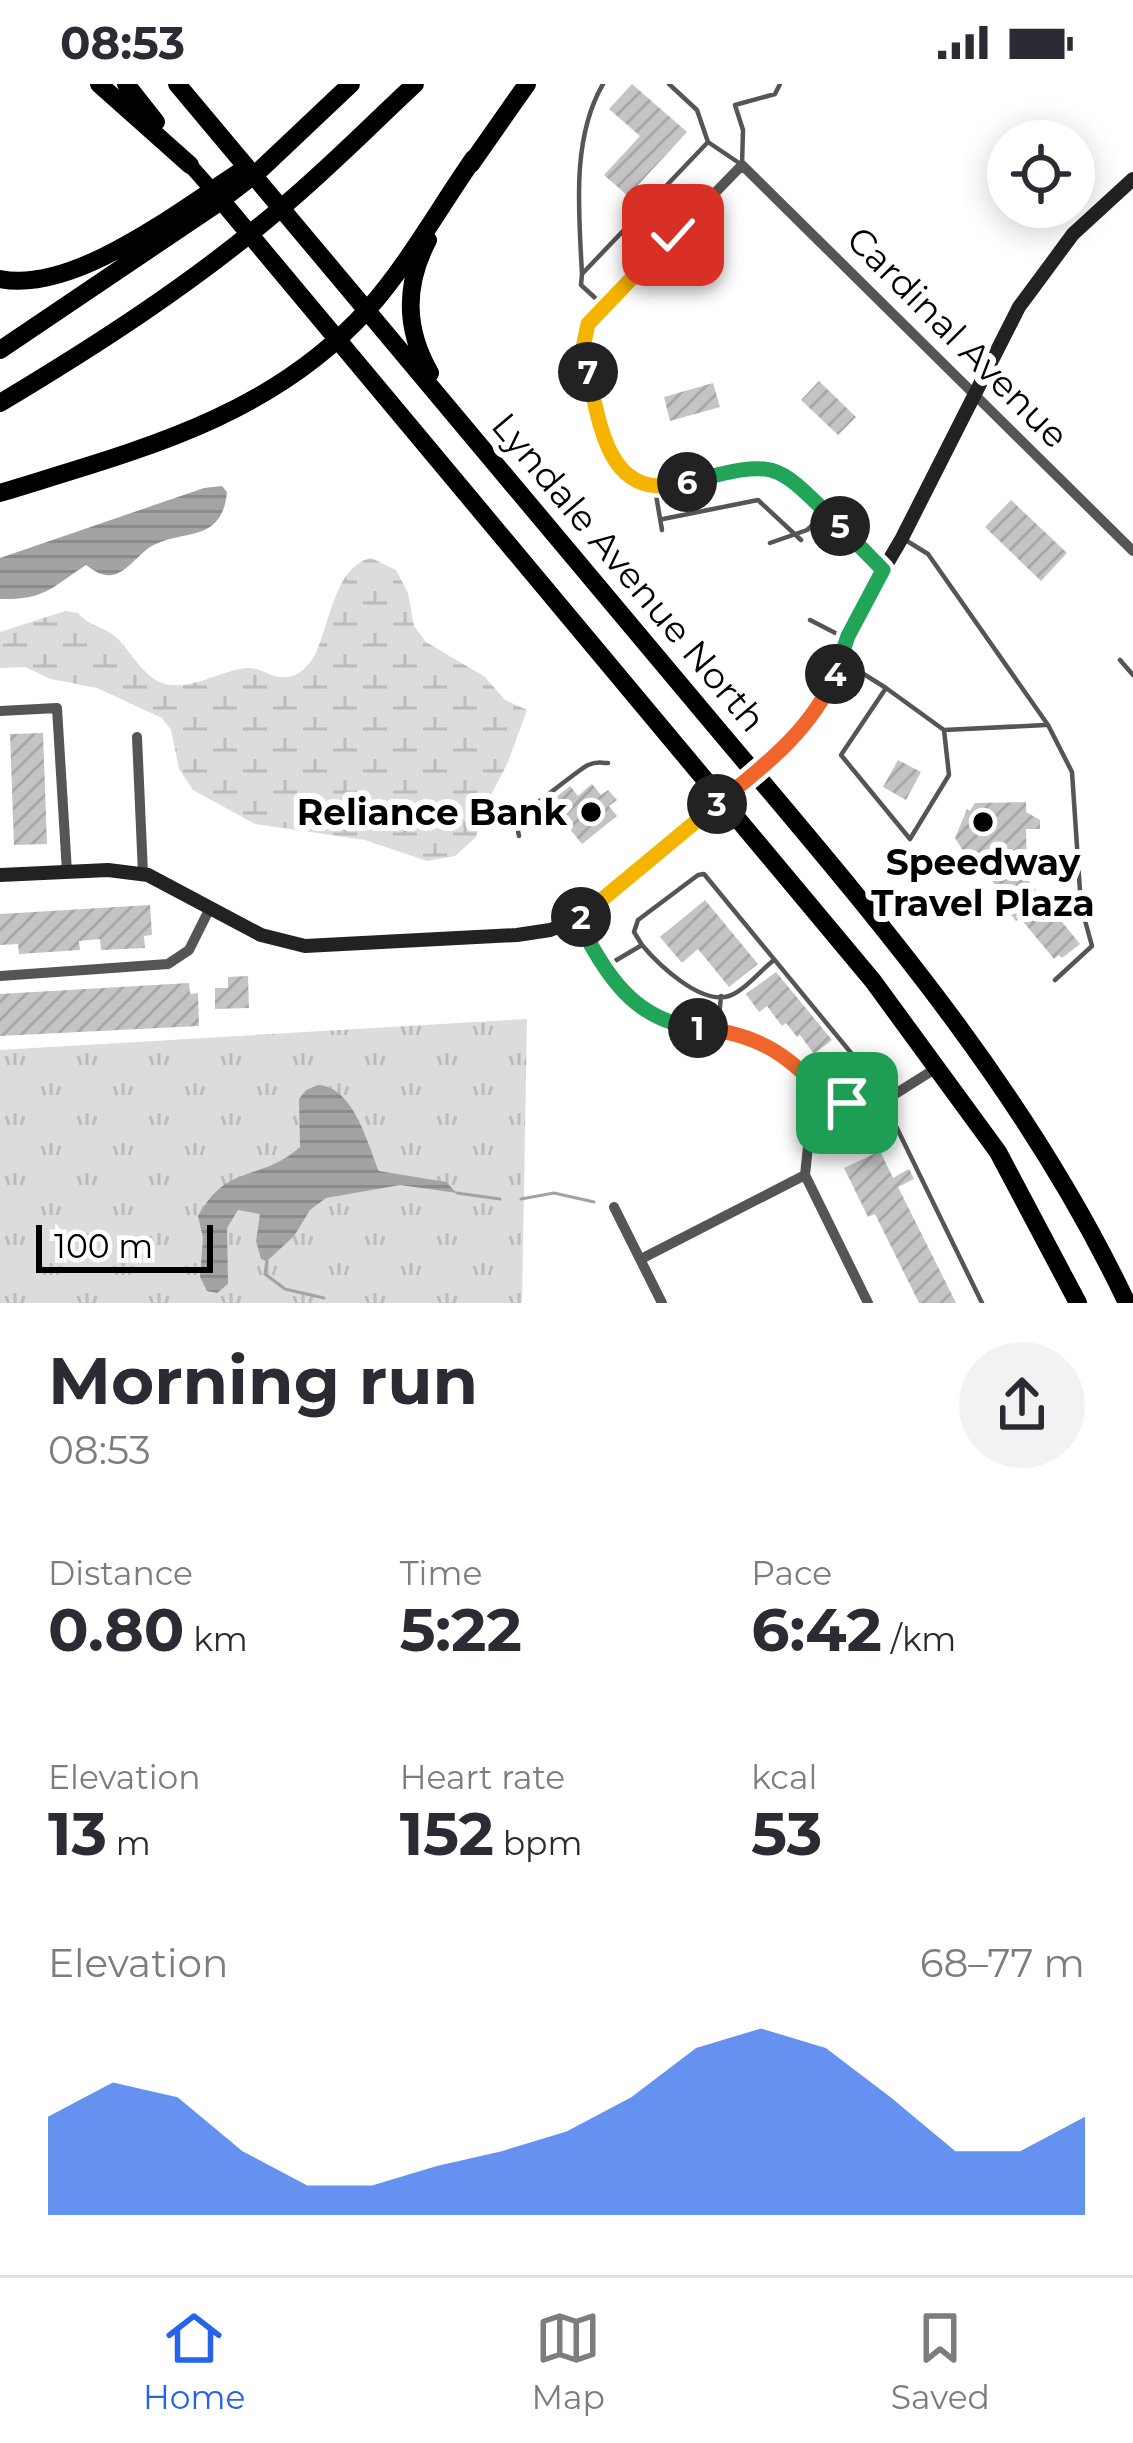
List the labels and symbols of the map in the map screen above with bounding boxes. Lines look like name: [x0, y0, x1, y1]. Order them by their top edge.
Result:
pin: [622, 184, 724, 286]
street label: Cardinal Avenue: [838, 217, 1078, 457]
pin: 7: [558, 342, 618, 402]
street label: Lyndale Avenue North: [483, 404, 775, 740]
pin: 6: [657, 452, 717, 512]
pin: 5: [810, 496, 870, 556]
pin: 4: [805, 644, 865, 704]
pin: 3: [687, 774, 747, 834]
place label: Reliance Bank: [297, 790, 567, 834]
marker: Reliance Bank: [578, 799, 604, 825]
marker: Speedway Travel Plaza: [970, 809, 996, 835]
place label: Speedway Travel Plaza: [871, 840, 1095, 925]
pin: 2: [551, 887, 611, 947]
pin: 1: [668, 998, 728, 1058]
pin: [796, 1052, 898, 1154]
scale bar: [36, 1219, 213, 1272]

